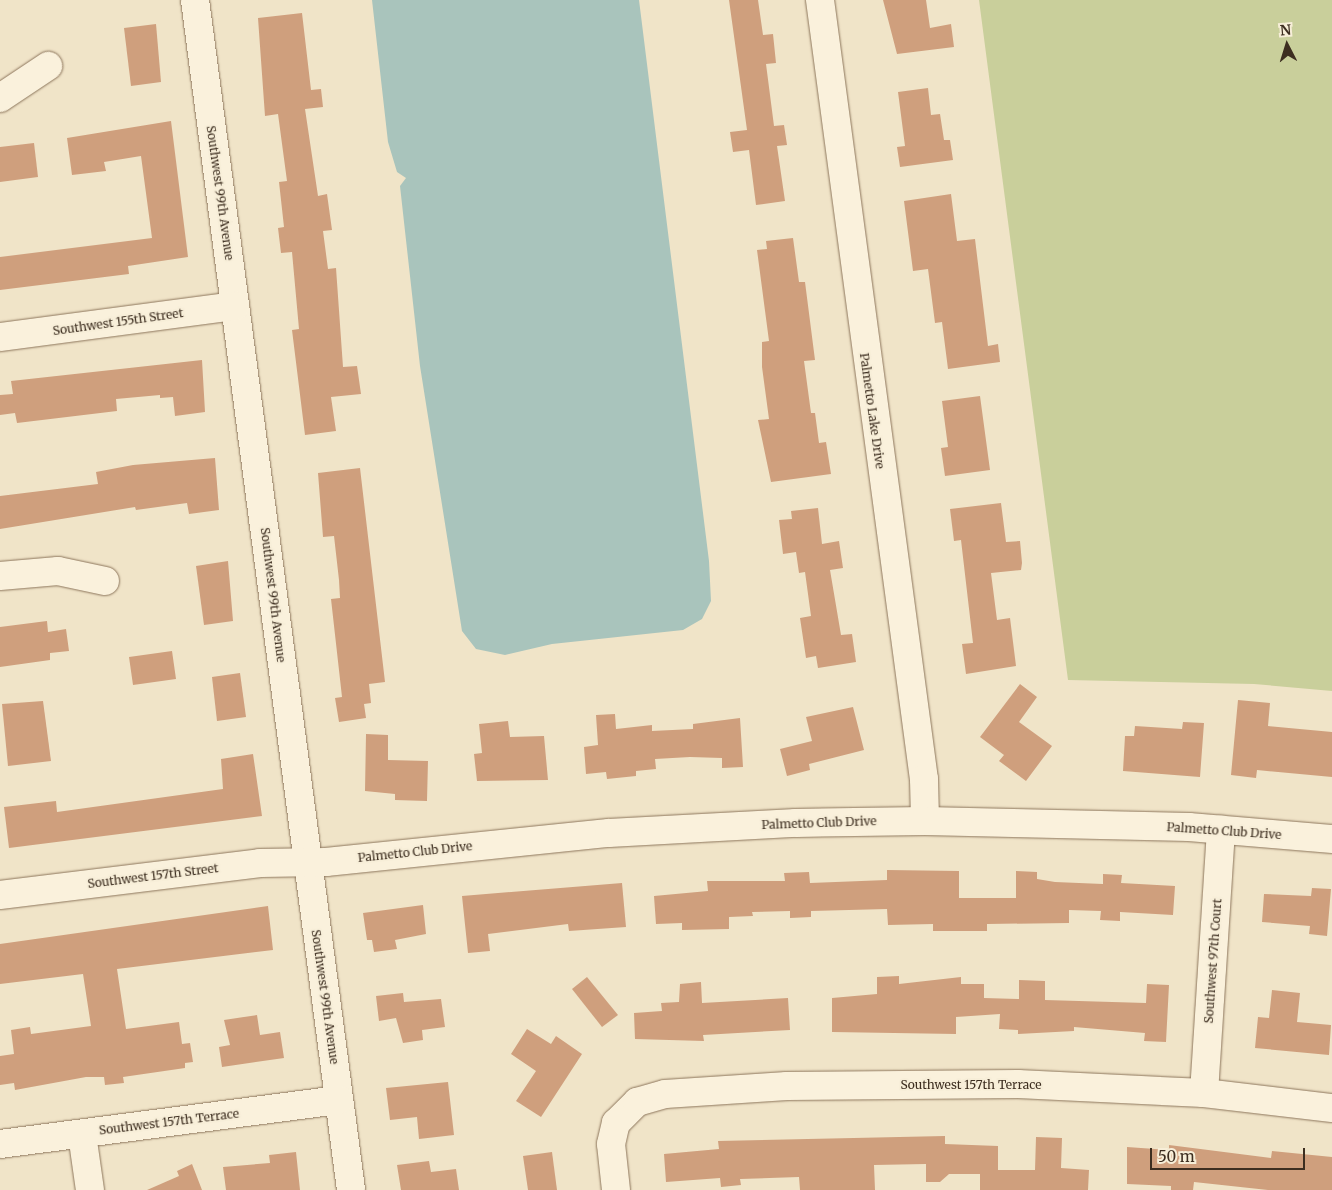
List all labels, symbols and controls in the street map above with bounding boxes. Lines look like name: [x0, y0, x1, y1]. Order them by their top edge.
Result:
north arrow: [1262, 20, 1312, 70]
text: N: [1279, 21, 1292, 40]
street label: Southwest 99th Avenue: [203, 125, 237, 261]
street label: Southwest 155th Street: [52, 306, 184, 338]
street label: Palmetto Lake Drive: [857, 352, 887, 470]
street label: Southwest 99th Avenue: [258, 527, 288, 663]
street label: Palmetto Club Drive: [761, 814, 877, 832]
street label: Palmetto Club Drive: [1166, 820, 1282, 842]
street label: Palmetto Club Drive: [357, 839, 473, 865]
street label: Southwest 157th Street: [87, 861, 219, 891]
street label: Southwest 97th Court: [1201, 898, 1225, 1024]
street label: Southwest 99th Avenue: [308, 929, 342, 1065]
street label: Southwest 157th Terrace: [900, 1078, 1042, 1092]
street label: Southwest 157th Terrace: [98, 1106, 240, 1138]
scale bar: [1152, 1138, 1307, 1170]
text: 50 m: [1158, 1147, 1195, 1166]

